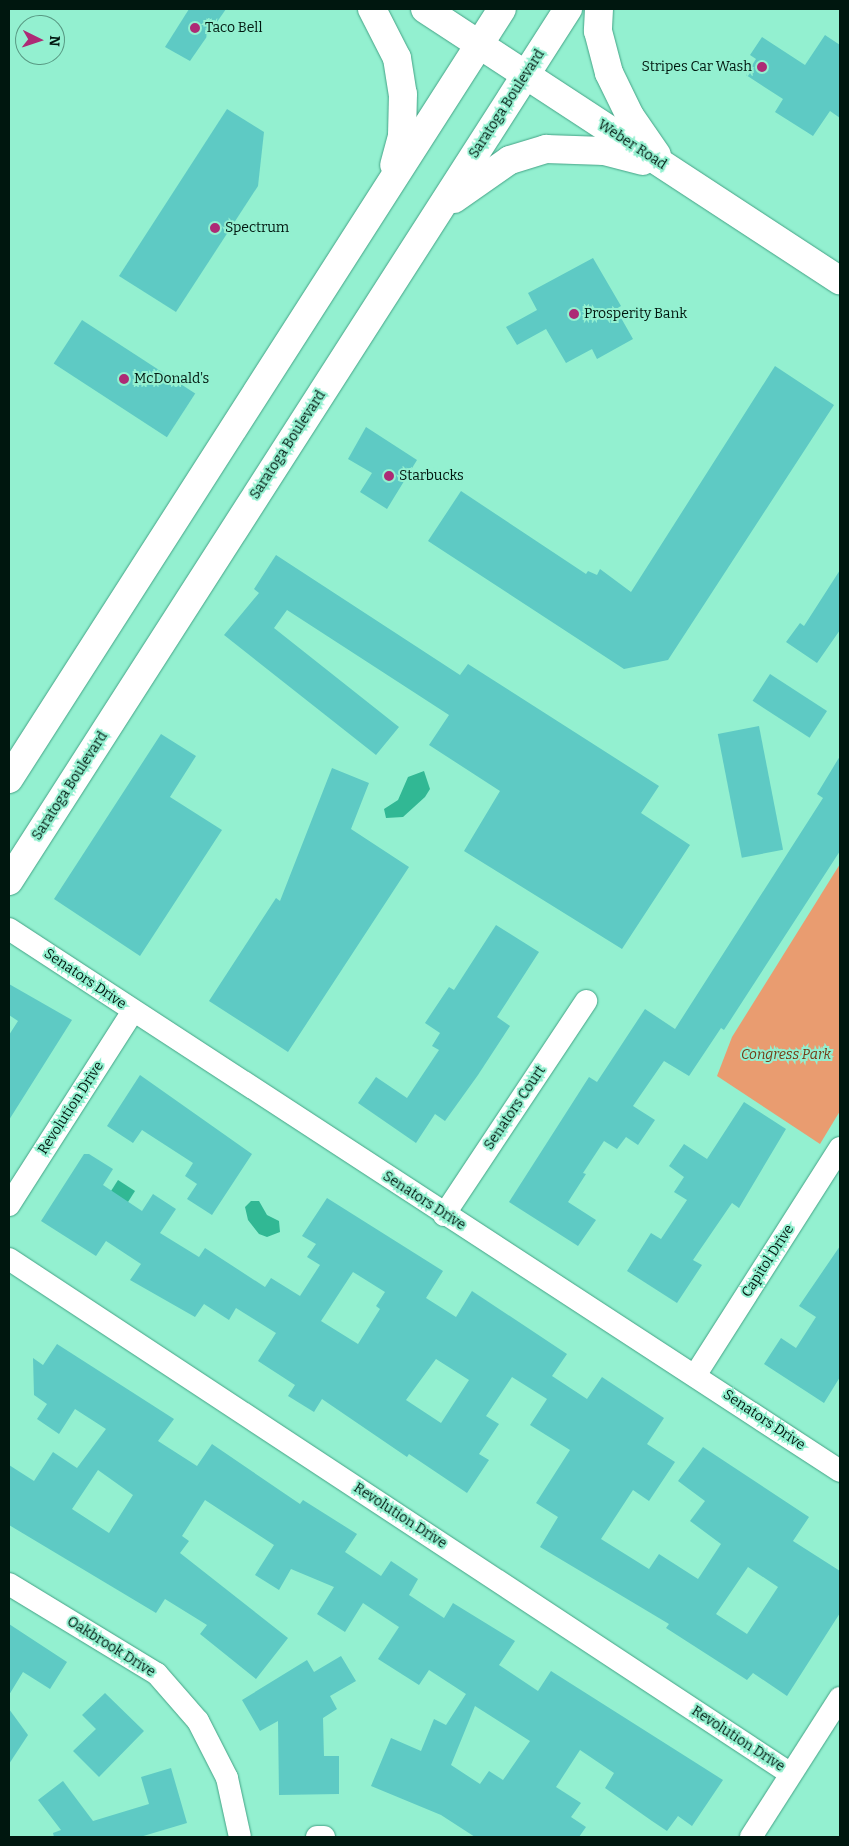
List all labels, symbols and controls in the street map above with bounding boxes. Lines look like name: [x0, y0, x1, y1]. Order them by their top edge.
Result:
north arrow: [15, 15, 65, 65]
place label: Taco Bell: [205, 20, 262, 36]
marker: Taco Bell: [189, 22, 201, 34]
text: N: [46, 35, 63, 47]
street label: Saratoga Boulevard: [466, 47, 548, 161]
place label: Stripes Car Wash: [641, 59, 752, 75]
marker: Stripes Car Wash: [756, 61, 768, 73]
street label: Weber Road: [594, 117, 670, 173]
place label: Spectrum: [225, 220, 289, 236]
marker: Spectrum: [209, 222, 221, 234]
place label: Prosperity Bank: [584, 306, 687, 322]
marker: Prosperity Bank: [568, 308, 580, 320]
place label: McDonald's: [134, 371, 209, 387]
marker: McDonald's: [118, 373, 130, 385]
street label: Saratoga Boulevard: [247, 388, 329, 502]
place label: Starbucks: [399, 468, 464, 484]
marker: Starbucks: [383, 470, 395, 482]
street label: Saratoga Boulevard: [29, 729, 111, 843]
street label: Senators Drive: [41, 945, 129, 1013]
park label: Congress Park: [741, 1047, 831, 1063]
street label: Revolution Drive: [35, 1058, 107, 1158]
street label: Senators Court: [481, 1063, 549, 1153]
street label: Senators Drive: [379, 1168, 469, 1234]
street label: Capitol Drive: [738, 1222, 798, 1300]
street label: Senators Drive: [720, 1386, 808, 1454]
street label: Revolution Drive: [350, 1480, 450, 1552]
street label: Oakbrook Drive: [64, 1613, 158, 1681]
street label: Revolution Drive: [688, 1703, 788, 1775]

